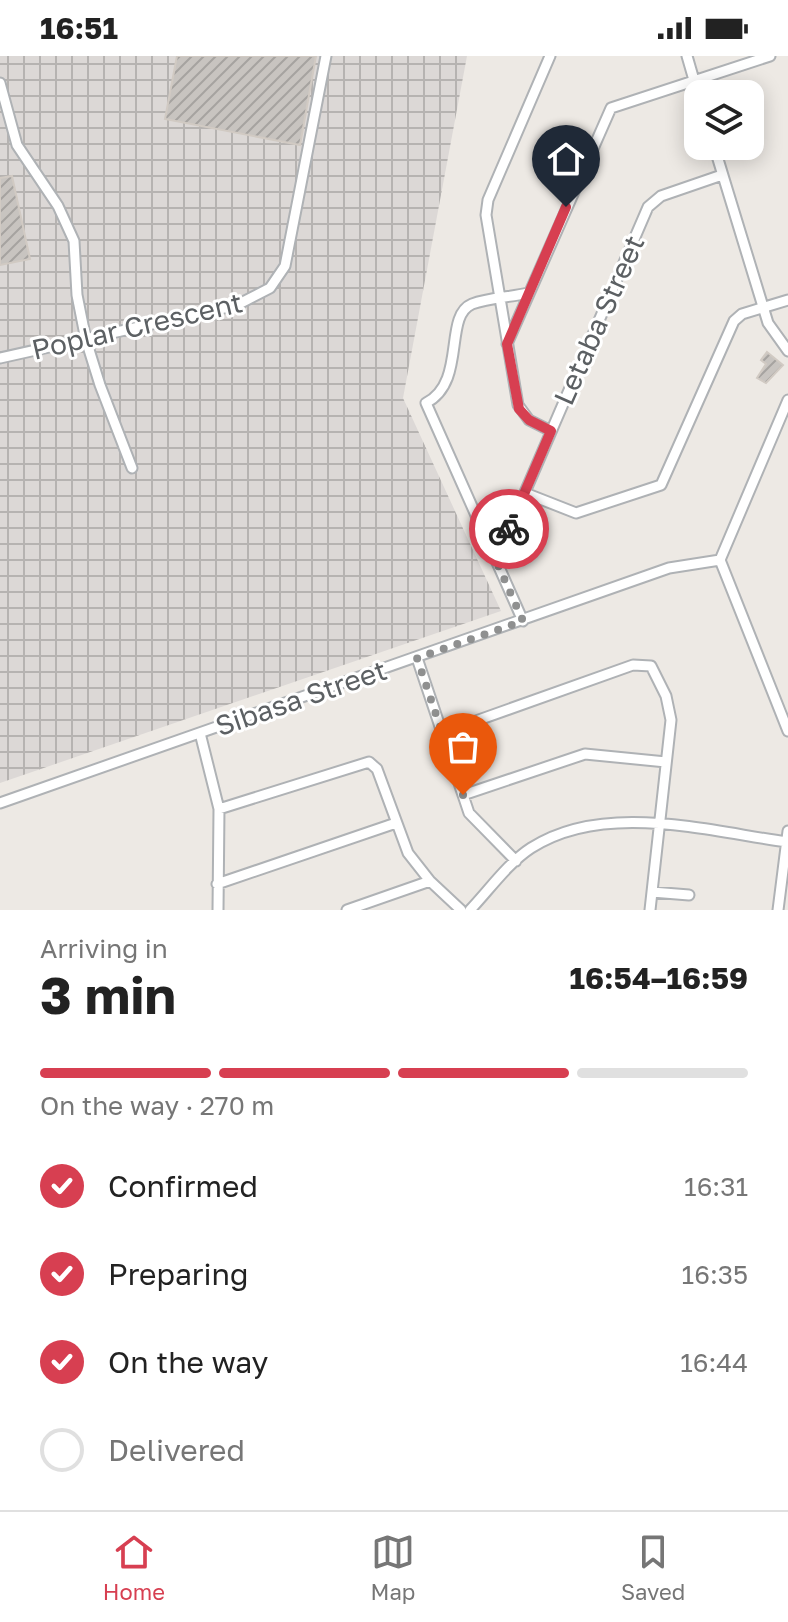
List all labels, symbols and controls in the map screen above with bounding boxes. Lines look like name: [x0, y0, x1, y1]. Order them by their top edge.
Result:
text: 16:51: [40, 10, 118, 46]
map controls: [684, 80, 764, 160]
button: layers: [684, 80, 764, 160]
pin: [532, 125, 600, 207]
icon: home: [544, 137, 588, 181]
street label: Letaba Street: [546, 230, 651, 410]
street label: Poplar Crescent: [28, 285, 245, 366]
courier: [469, 489, 549, 569]
icon: bike: [487, 507, 531, 551]
street label: Sibasa Street: [211, 653, 391, 742]
pin: [429, 713, 497, 795]
icon: bag: [441, 725, 485, 769]
text: Arriving in: [40, 933, 168, 964]
text: 16:54–16:59: [570, 960, 748, 996]
text: 3 min: [40, 963, 176, 1025]
text: On the way · 270 m: [40, 1090, 274, 1121]
icon: check: [40, 1164, 84, 1208]
text: Confirmed: [108, 1168, 258, 1204]
text: 16:31: [684, 1171, 748, 1202]
icon: check: [40, 1252, 84, 1296]
text: Preparing: [108, 1256, 249, 1292]
text: 16:35: [682, 1259, 748, 1290]
icon: check: [40, 1340, 84, 1384]
text: On the way: [108, 1344, 268, 1380]
text: 16:44: [680, 1347, 748, 1378]
text: Delivered: [108, 1432, 245, 1468]
tab: Home: [103, 1530, 165, 1605]
tab: Map: [371, 1530, 415, 1605]
tab: Saved: [621, 1530, 685, 1605]

